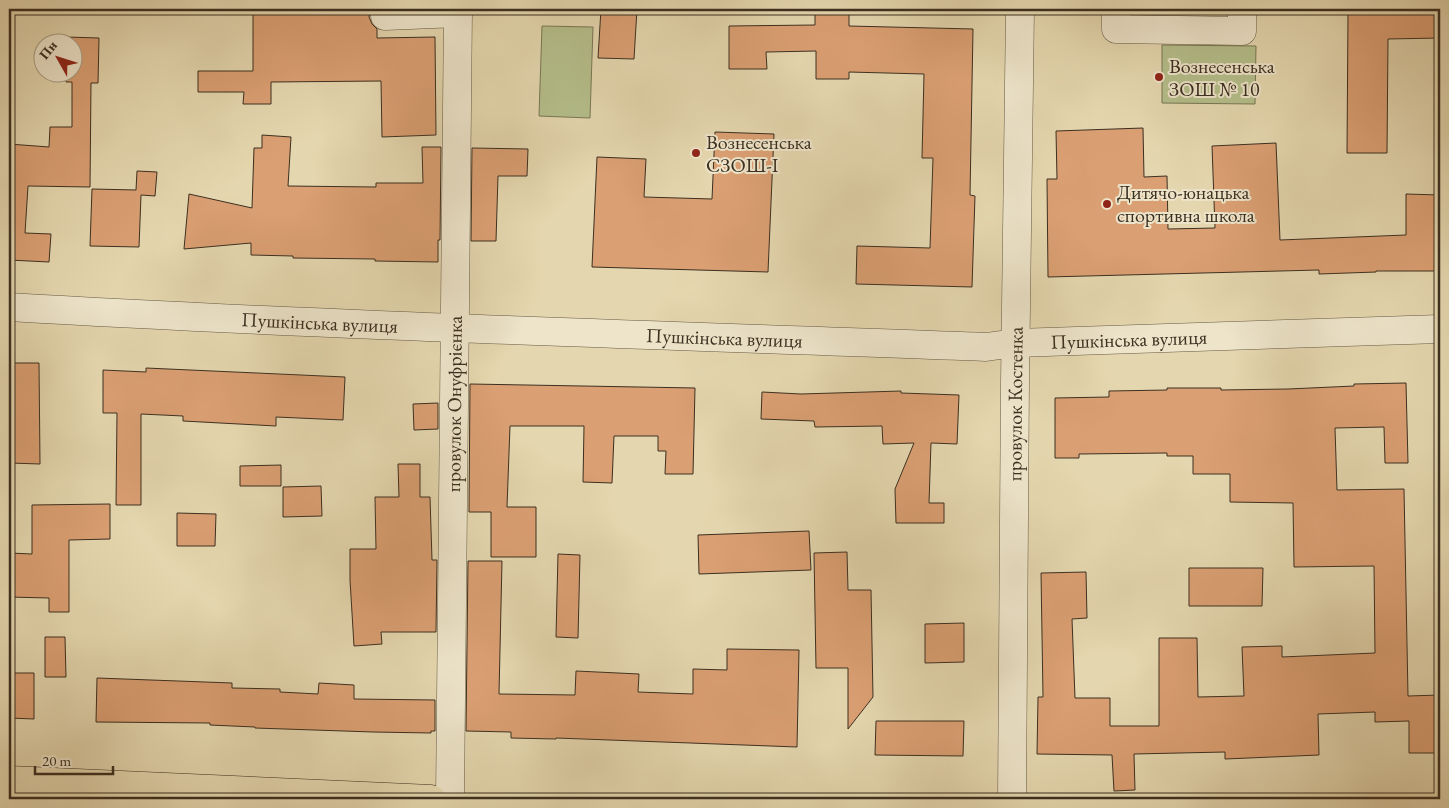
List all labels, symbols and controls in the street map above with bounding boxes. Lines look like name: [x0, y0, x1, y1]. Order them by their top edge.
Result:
north arrow: [32, 32, 82, 82]
text: Пн: [35, 37, 61, 63]
place label: Вознесенська ЗОШ № 10: [1169, 53, 1275, 102]
marker: Вознесенська ЗОШ № 10: [1153, 71, 1165, 83]
place label: Вознесенська СЗОШ-І: [706, 129, 812, 178]
marker: Вознесенська СЗОШ-І: [690, 147, 702, 159]
place label: Дитячо-юнацька спортивна школа: [1117, 179, 1255, 228]
marker: Дитячо-юнацька спортивна школа: [1101, 198, 1113, 210]
street label: Пушкінська вулиця: [241, 306, 399, 339]
street label: провулок Онуфрієнка: [440, 316, 468, 492]
street label: Пушкінська вулиця: [645, 322, 803, 353]
street label: Пушкінська вулиця: [1050, 324, 1208, 355]
street label: провулок Костенка: [1001, 327, 1029, 481]
scale bar: [35, 743, 112, 775]
text: 20 m: [42, 751, 71, 770]

